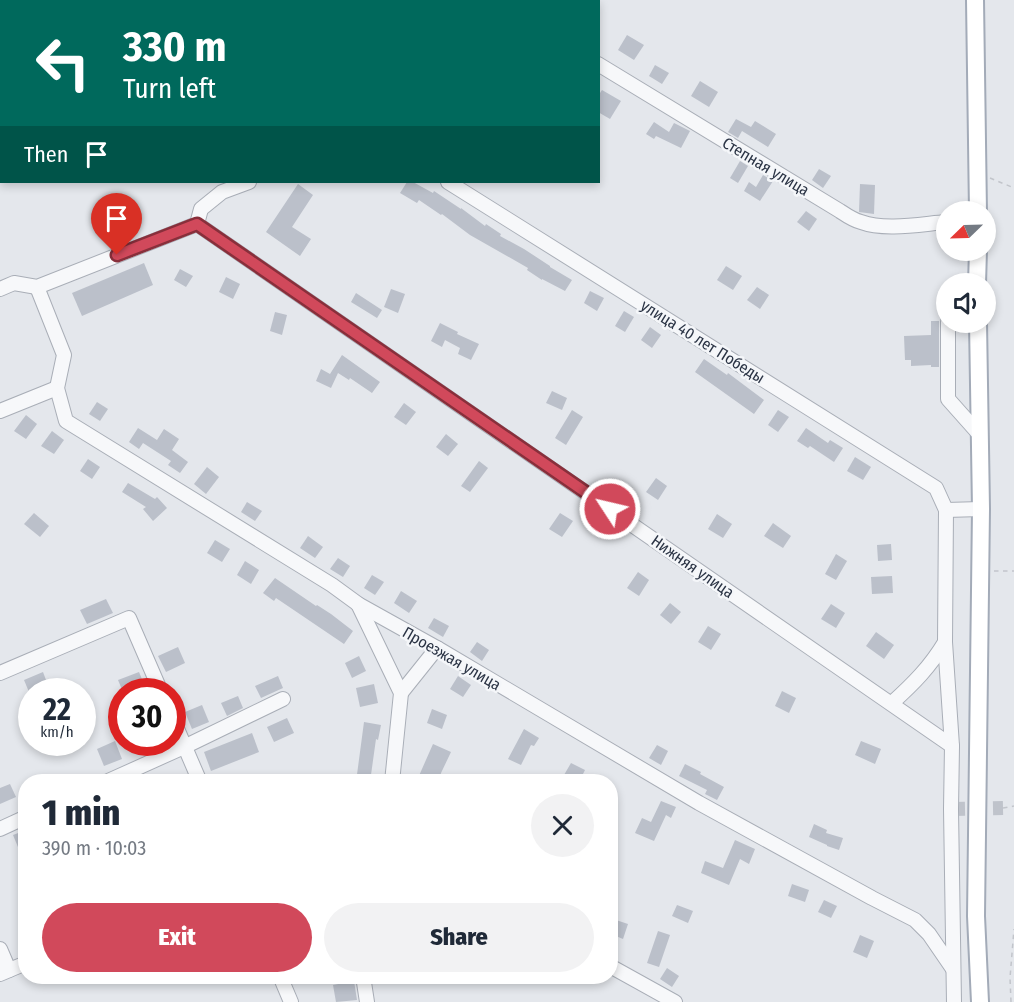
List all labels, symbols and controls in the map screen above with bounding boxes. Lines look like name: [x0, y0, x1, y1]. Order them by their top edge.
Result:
text: 330 m: [123, 22, 226, 72]
icon: left: [24, 24, 102, 102]
text: Turn left: [123, 73, 216, 105]
street label: Степная улица: [719, 133, 813, 200]
icon: arrive: [80, 138, 113, 171]
text: Then: [24, 141, 68, 168]
pin: [91, 193, 142, 255]
north arrow: [936, 201, 996, 261]
map controls: [936, 201, 996, 333]
icon: arrive: [100, 202, 133, 235]
button: sound: [936, 273, 996, 333]
street label: улица 40 лет Победы: [637, 296, 768, 387]
position arrow: [578, 477, 642, 541]
street label: Нижняя улица: [648, 531, 738, 602]
street label: Проезжая улица: [399, 623, 505, 694]
speed limit sign: 30: [108, 678, 186, 756]
text: 22: [43, 692, 71, 728]
text: km/h: [40, 723, 74, 741]
text: 1 min: [42, 791, 120, 835]
button: close: [531, 794, 594, 857]
text: 390 m · 10:03: [42, 836, 146, 860]
button: Exit: [42, 903, 312, 972]
button: Share: [324, 903, 594, 972]

